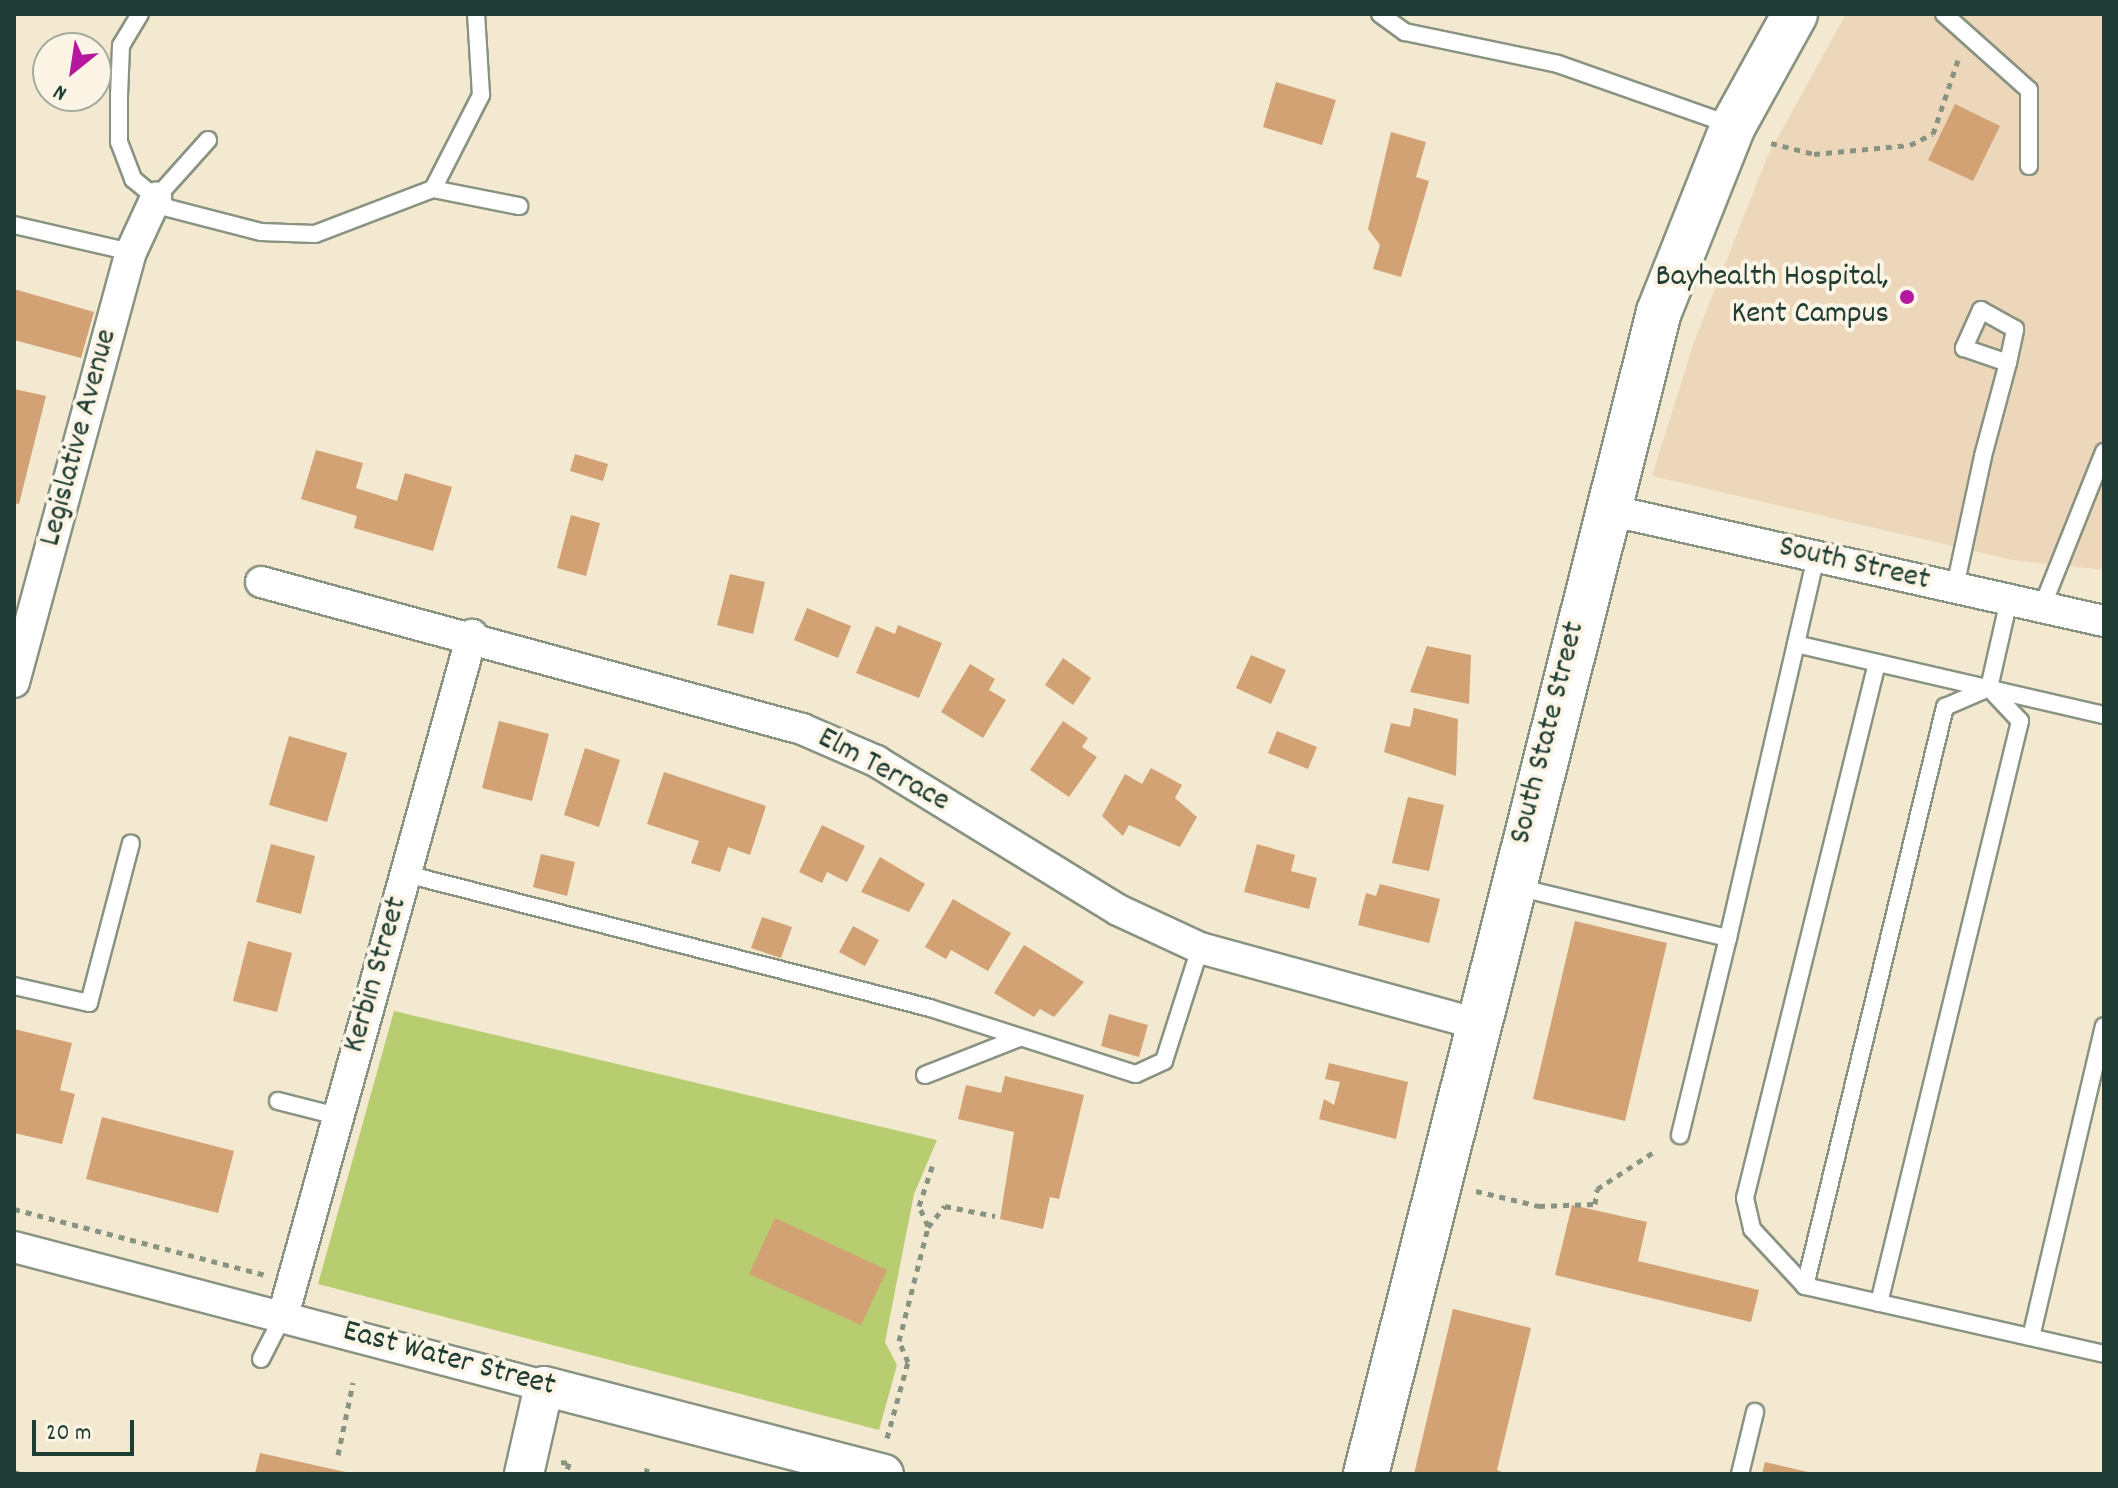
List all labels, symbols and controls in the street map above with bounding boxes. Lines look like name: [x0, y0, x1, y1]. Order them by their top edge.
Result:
north arrow: [32, 32, 112, 112]
text: N: [48, 75, 73, 108]
place label: Bayhealth Hospital, Kent Campus: [1655, 260, 1889, 335]
marker: Bayhealth Hospital, Kent Campus: [1896, 286, 1918, 308]
street label: Legislative Avenue: [33, 325, 127, 551]
street label: South Street: [1775, 529, 1933, 601]
street label: South State Street: [1503, 618, 1595, 848]
street label: Elm Terrace: [810, 720, 956, 822]
street label: Kerbin Street: [336, 893, 418, 1057]
street label: East Water Street: [339, 1313, 559, 1407]
scale bar: [36, 1404, 138, 1454]
text: 20 m: [46, 1417, 92, 1451]

